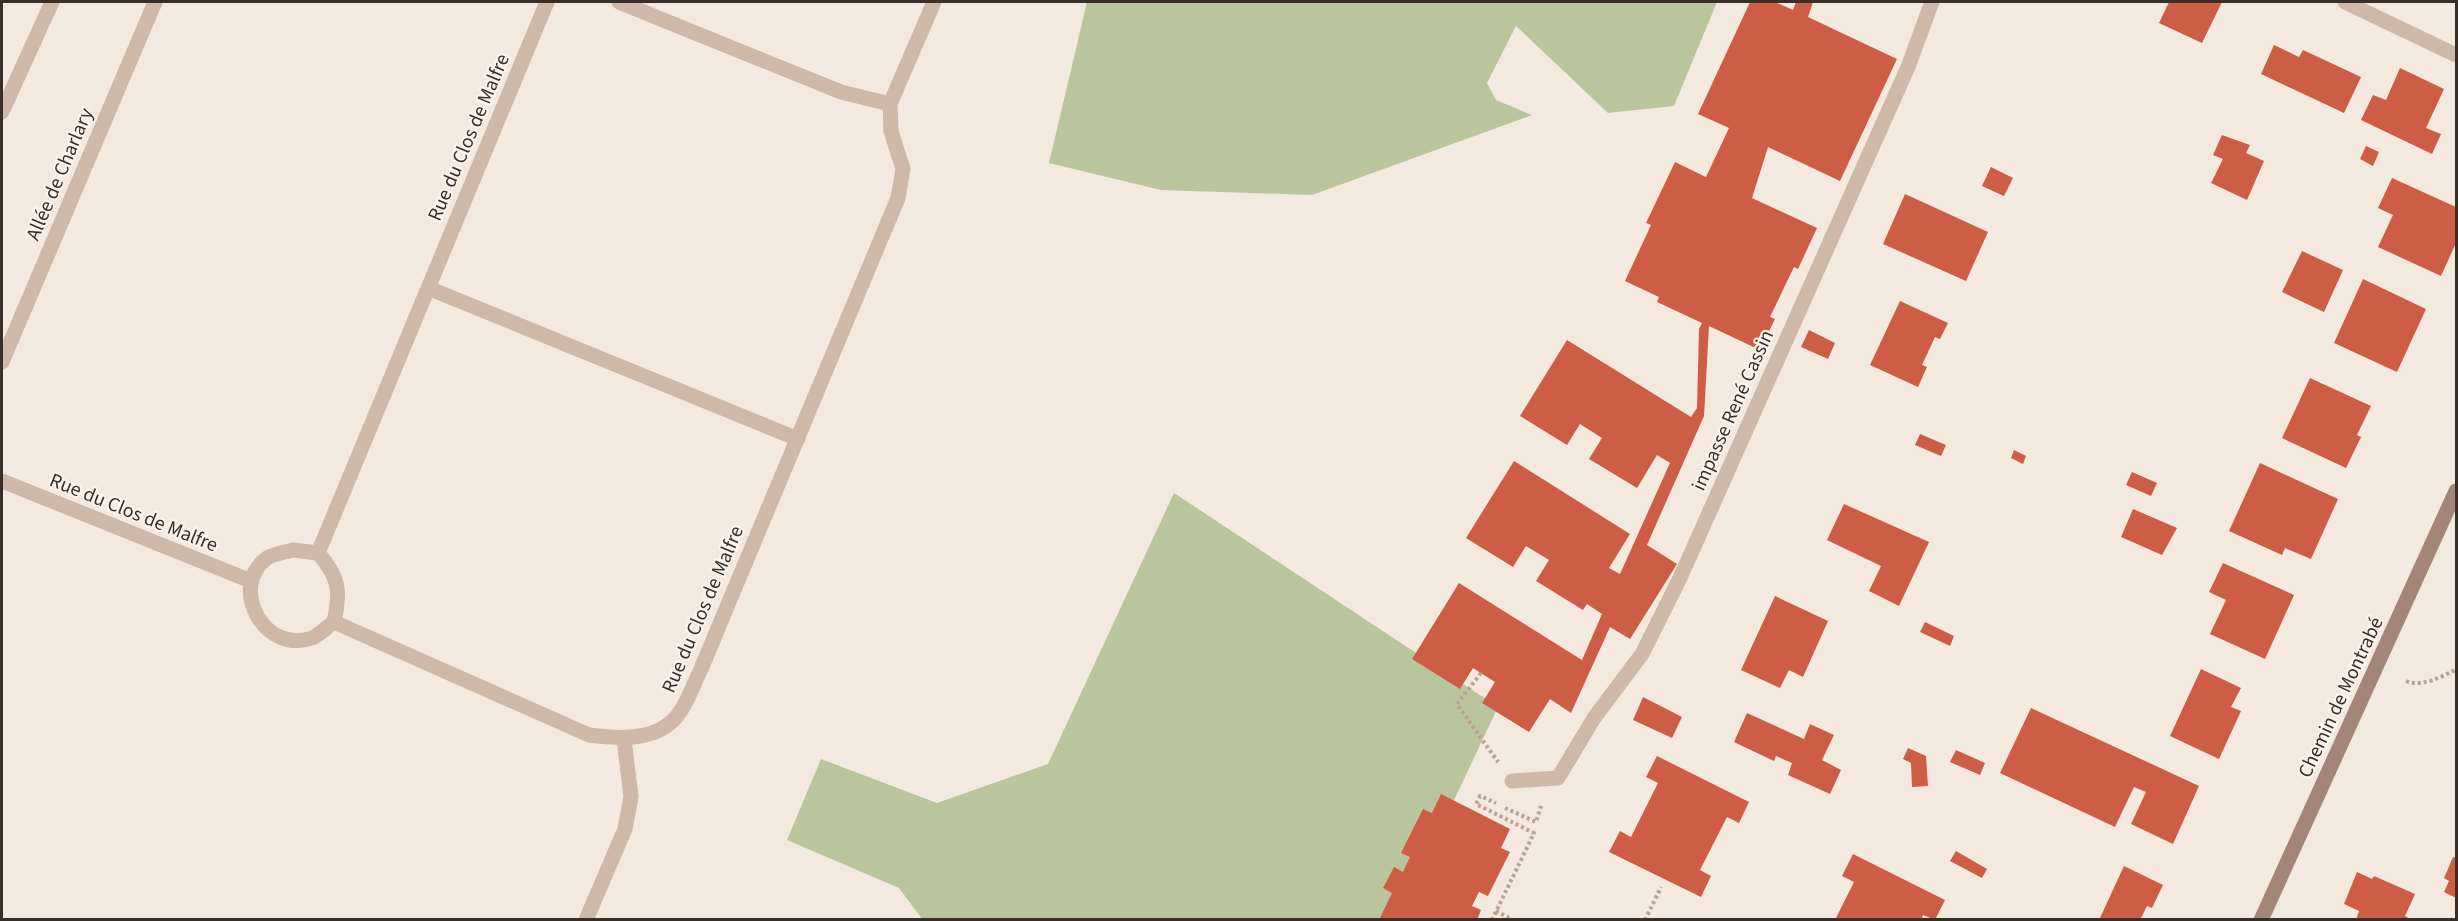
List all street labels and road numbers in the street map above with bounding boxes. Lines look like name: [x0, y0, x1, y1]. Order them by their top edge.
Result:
street label: Rue du Clos de Malfre: [421, 49, 517, 225]
street label: Allée de Charlary: [19, 103, 101, 245]
street label: impasse René Cassin: [1685, 326, 1781, 495]
street label: Rue du Clos de Malfre: [45, 466, 222, 559]
street label: Rue du Clos de Malfre: [655, 521, 751, 697]
street label: Chemin de Montrabé: [2291, 612, 2390, 782]

